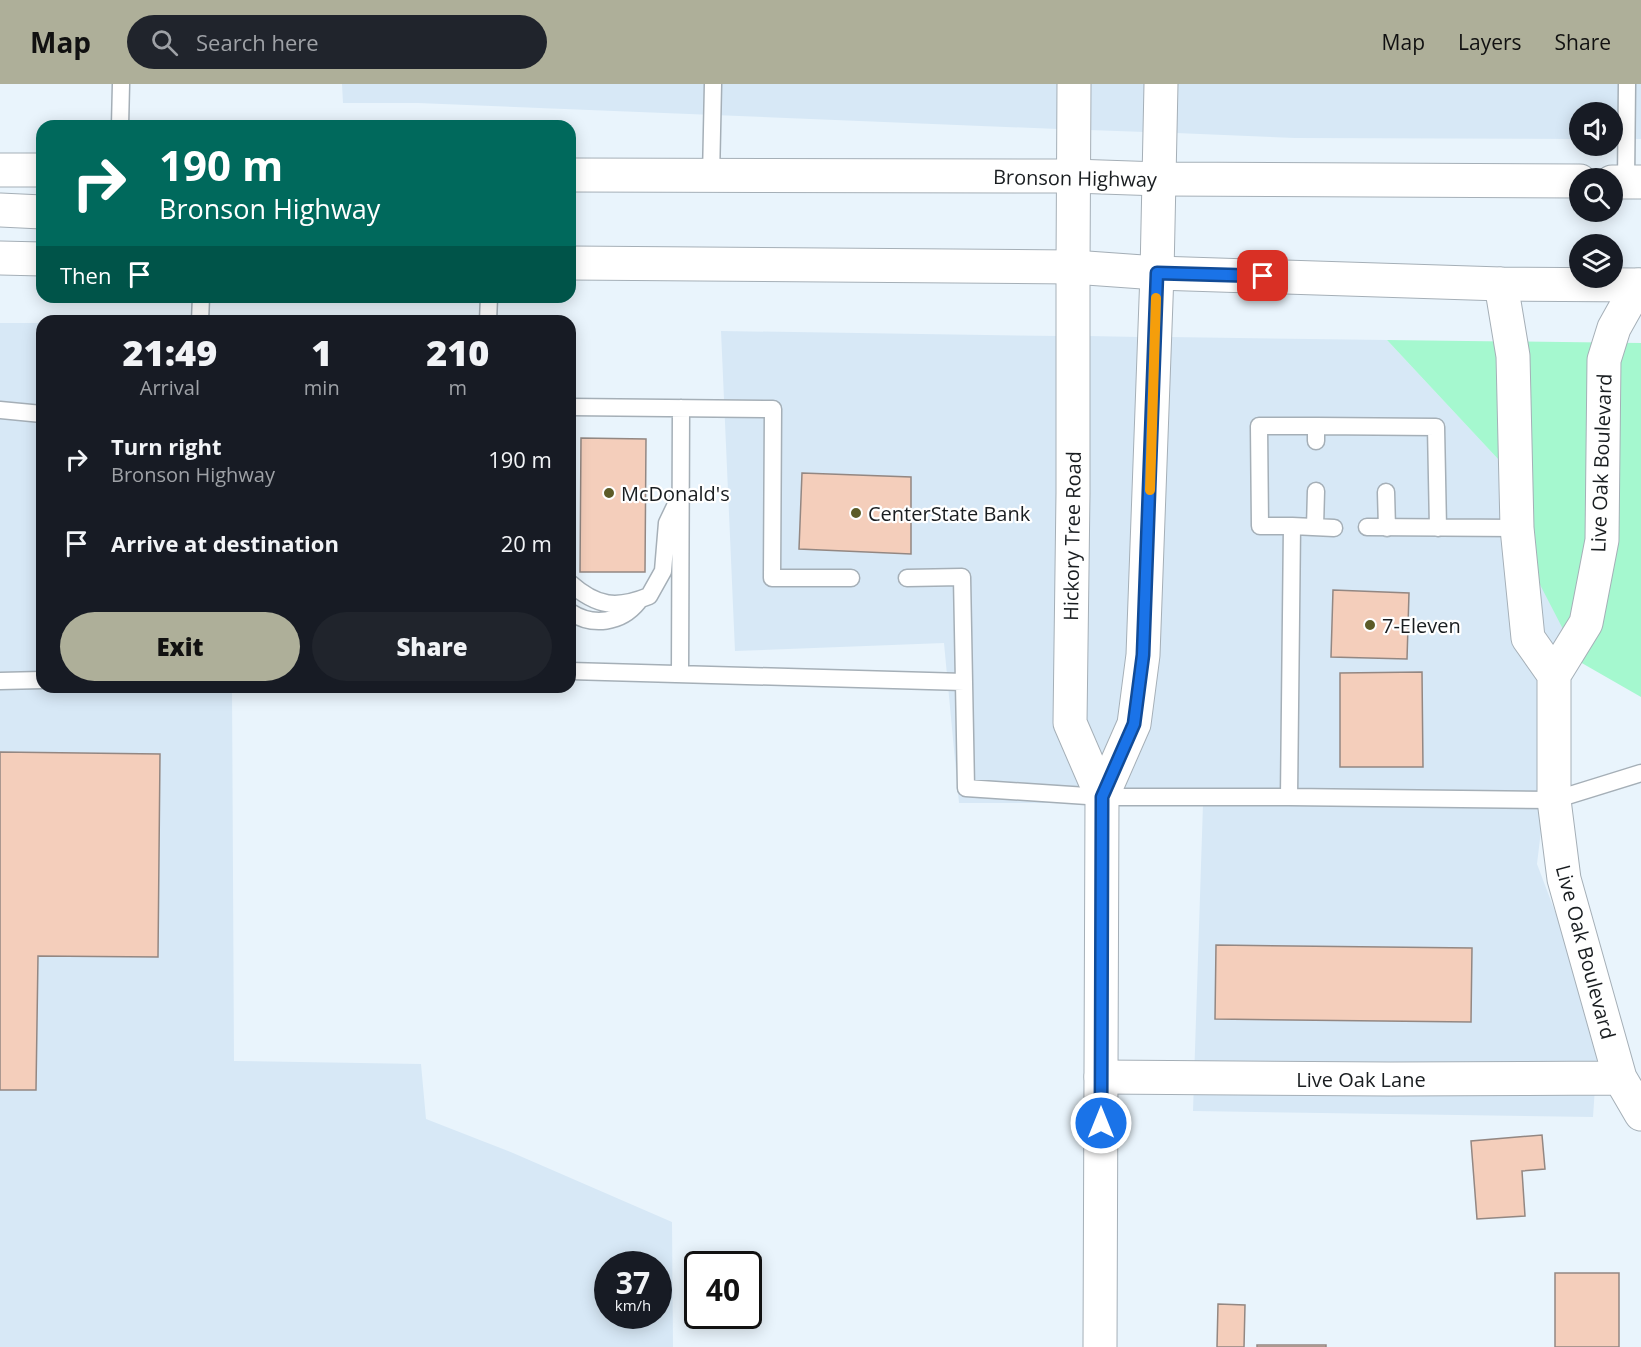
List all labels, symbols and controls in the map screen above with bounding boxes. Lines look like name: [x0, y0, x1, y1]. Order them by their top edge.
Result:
search box: [127, 15, 547, 69]
text: Map: [30, 23, 91, 61]
icon: search: [148, 26, 181, 59]
text: Search here: [196, 27, 319, 57]
text: Map: [1382, 28, 1425, 56]
text: Layers: [1458, 28, 1522, 56]
text: Share: [1555, 28, 1611, 56]
map controls: [1569, 102, 1623, 288]
button: sound: [1569, 102, 1623, 156]
text: 190 m: [159, 136, 283, 193]
icon: right: [60, 144, 138, 222]
street label: Bronson Highway: [993, 163, 1158, 193]
button: search: [1569, 168, 1623, 222]
text: Bronson Highway: [159, 190, 380, 227]
button: layers: [1569, 234, 1623, 288]
pin: [1237, 250, 1288, 301]
icon: arrive: [123, 258, 156, 291]
icon: arrive: [1246, 259, 1279, 292]
text: Then: [60, 260, 111, 290]
text: 21:49: [123, 328, 217, 377]
text: 1: [311, 328, 332, 377]
text: 210: [426, 328, 489, 377]
street label: Live Oak Boulevard: [1584, 373, 1618, 553]
text: Arrival: [140, 374, 200, 401]
text: min: [304, 374, 340, 401]
text: m: [449, 374, 467, 401]
text: Turn right: [111, 431, 222, 461]
icon: right: [60, 443, 93, 476]
text: 190 m: [488, 444, 552, 474]
street label: Hickory Tree Road: [1057, 451, 1087, 621]
text: Bronson Highway: [111, 461, 275, 488]
place label: McDonald's: [621, 480, 730, 507]
marker: McDonald's: [602, 486, 616, 500]
place label: CenterState Bank: [868, 500, 1031, 527]
marker: CenterState Bank: [849, 506, 863, 520]
icon: arrive: [60, 527, 93, 560]
text: Arrive at destination: [111, 528, 339, 558]
text: 20 m: [501, 528, 552, 558]
button: Exit: [60, 612, 300, 681]
button: Share: [312, 612, 552, 681]
place label: 7-Eleven: [1382, 612, 1461, 639]
marker: 7-Eleven: [1363, 618, 1377, 632]
street label: Live Oak Boulevard: [1550, 862, 1622, 1042]
street label: Live Oak Lane: [1296, 1066, 1426, 1093]
position arrow: [1069, 1091, 1133, 1155]
speed limit sign: 40: [684, 1251, 762, 1329]
text: 37: [616, 1262, 650, 1303]
text: km/h: [615, 1295, 651, 1315]

